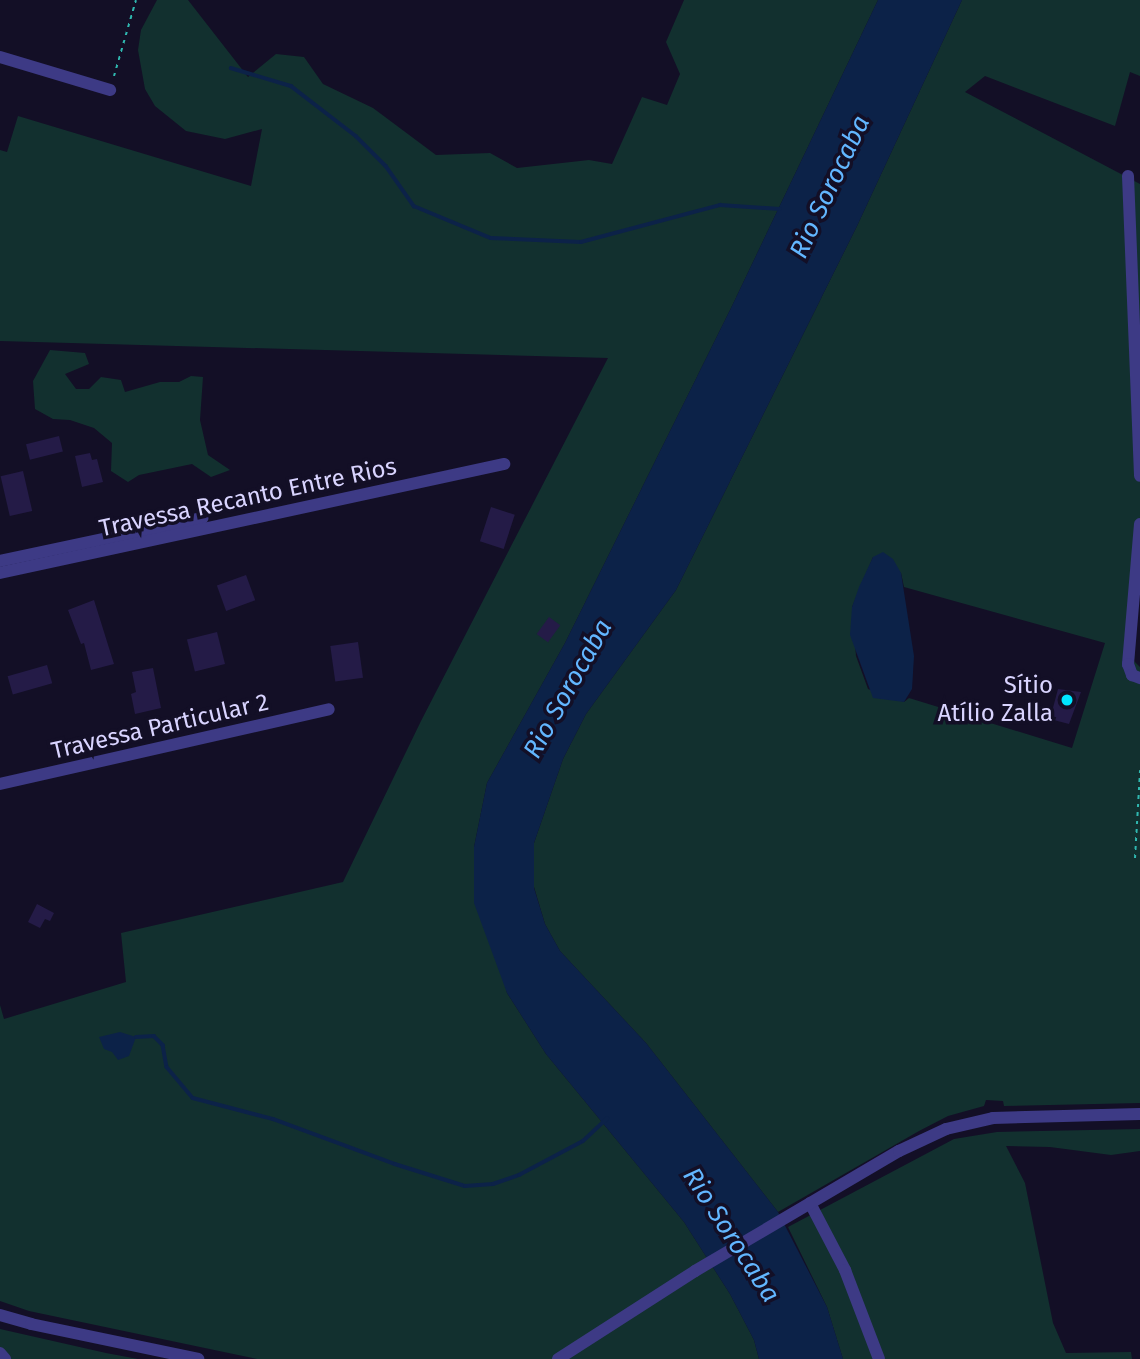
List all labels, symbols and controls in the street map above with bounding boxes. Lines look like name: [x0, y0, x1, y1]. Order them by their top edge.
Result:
water label: Rio Sorocaba: [783, 111, 877, 263]
street label: Travessa Recanto Entre Rios: [97, 452, 399, 544]
water label: Rio Sorocaba: [517, 614, 619, 764]
place label: Sítio Atílio Zalla: [937, 672, 1053, 728]
street label: Travessa Particular 2: [49, 688, 271, 766]
marker: Sítio Atílio Zalla: [1059, 692, 1075, 708]
water label: Rio Sorocaba: [676, 1162, 786, 1308]

